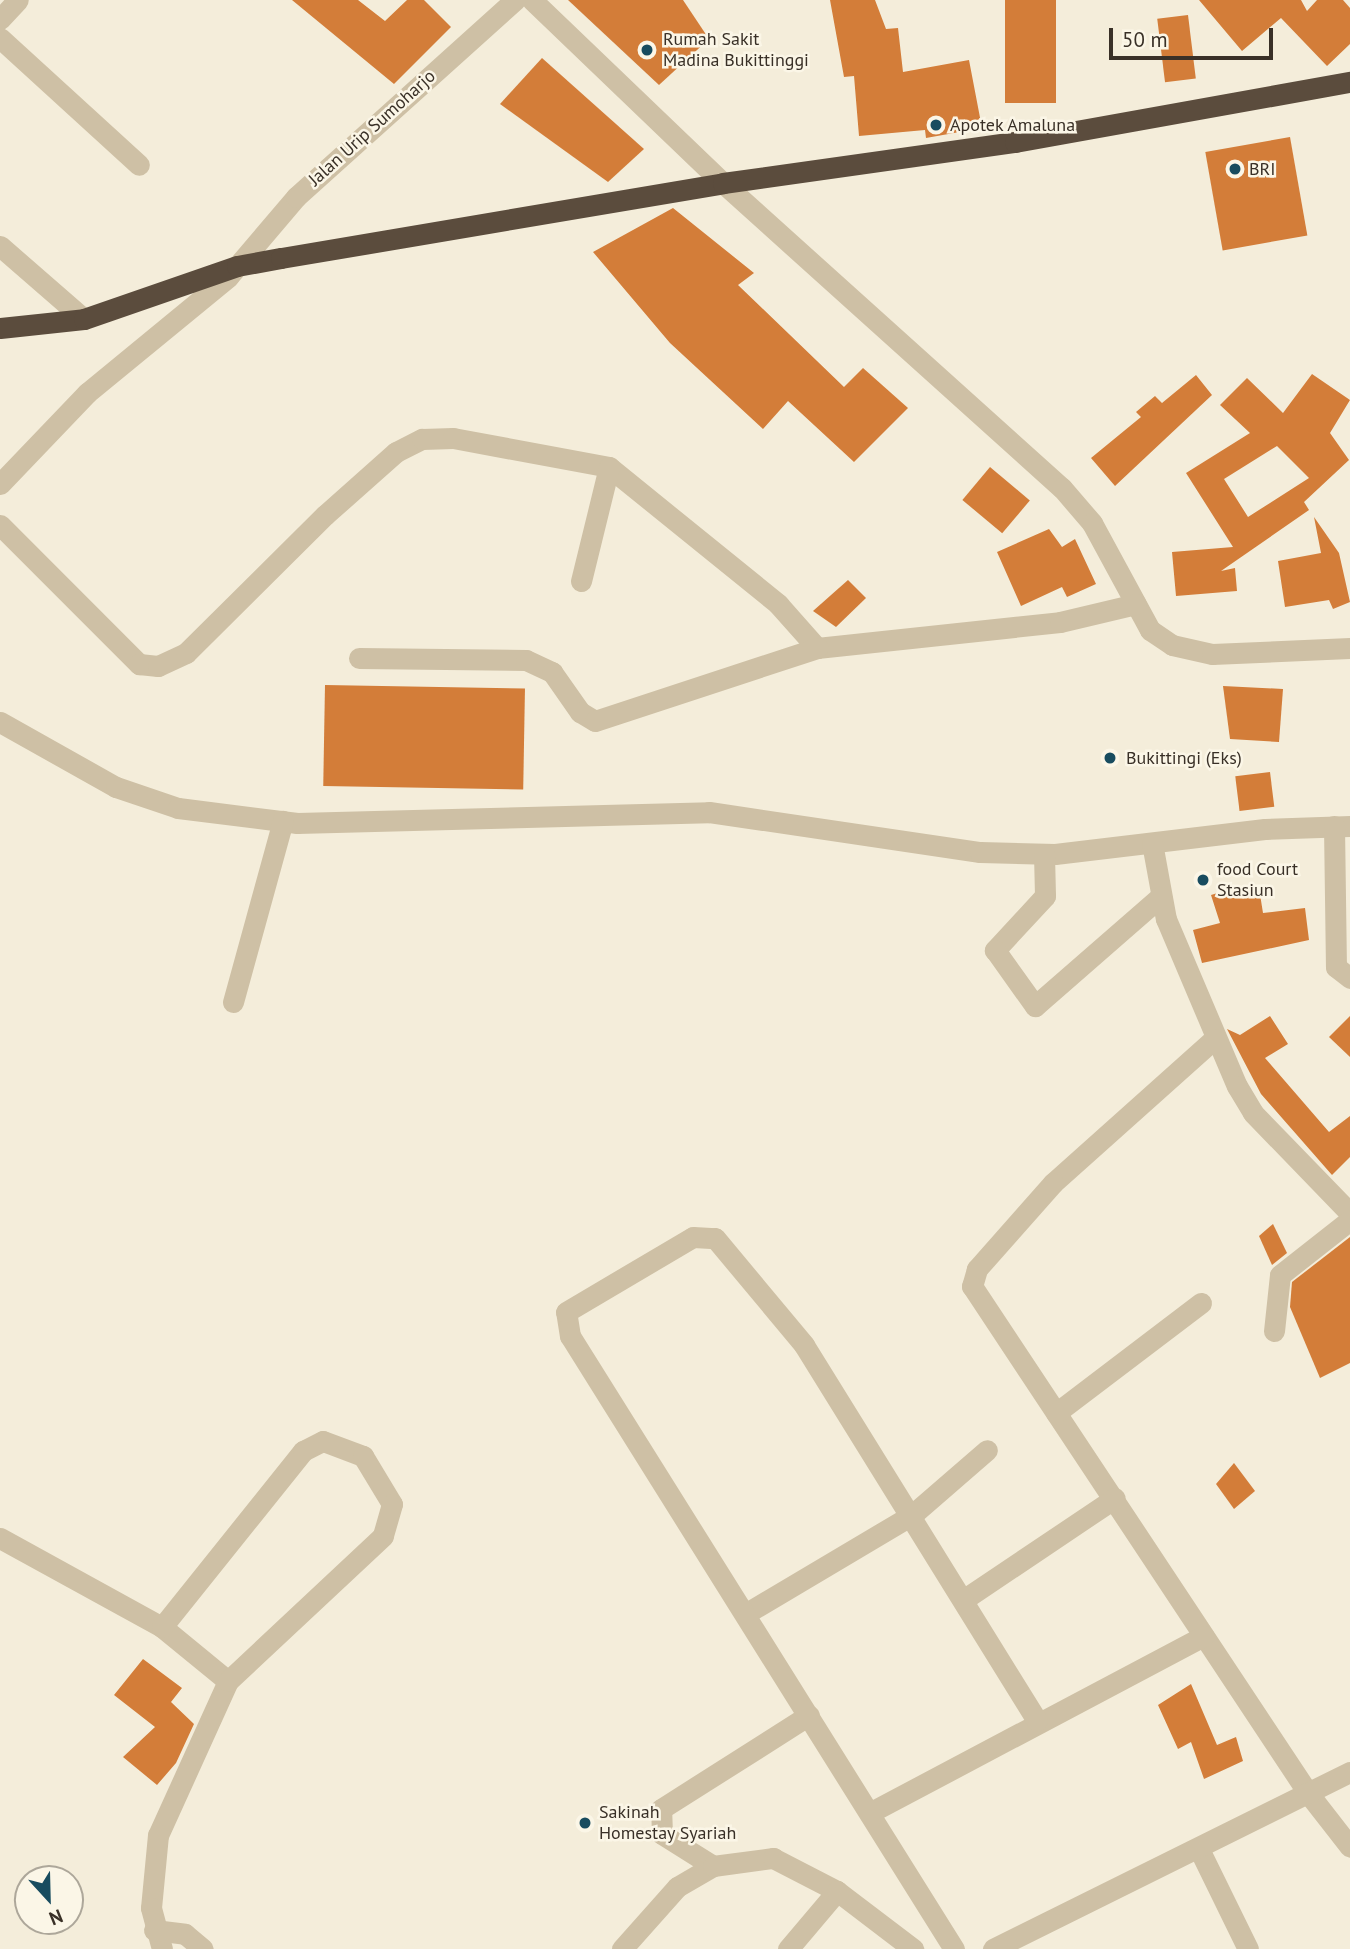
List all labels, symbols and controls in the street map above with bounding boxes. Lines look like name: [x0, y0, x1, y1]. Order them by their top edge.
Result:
scale bar: [1112, 14, 1276, 58]
text: 50 m: [1122, 26, 1168, 53]
place label: Rumah Sakit Madina Bukittinggi: [663, 29, 809, 72]
marker: Rumah Sakit Madina Bukittinggi: [637, 40, 657, 60]
street label: Jalan Urip Sumoharjo: [304, 65, 440, 191]
place label: Apotek Amaluna: [950, 114, 1076, 136]
marker: Apotek Amaluna: [928, 117, 944, 133]
place label: BRI: [1249, 158, 1275, 180]
marker: BRI: [1227, 161, 1243, 177]
place label: Bukittingi (Eks): [1126, 747, 1242, 769]
marker: Bukittingi (Eks): [1100, 748, 1120, 768]
place label: food Court Stasiun: [1217, 859, 1298, 902]
marker: food Court Stasiun: [1195, 872, 1211, 888]
place label: Sakinah Homestay Syariah: [599, 1802, 737, 1844]
marker: Sakinah Homestay Syariah: [577, 1815, 593, 1831]
north arrow: [14, 1865, 84, 1935]
text: N: [46, 1904, 66, 1931]

